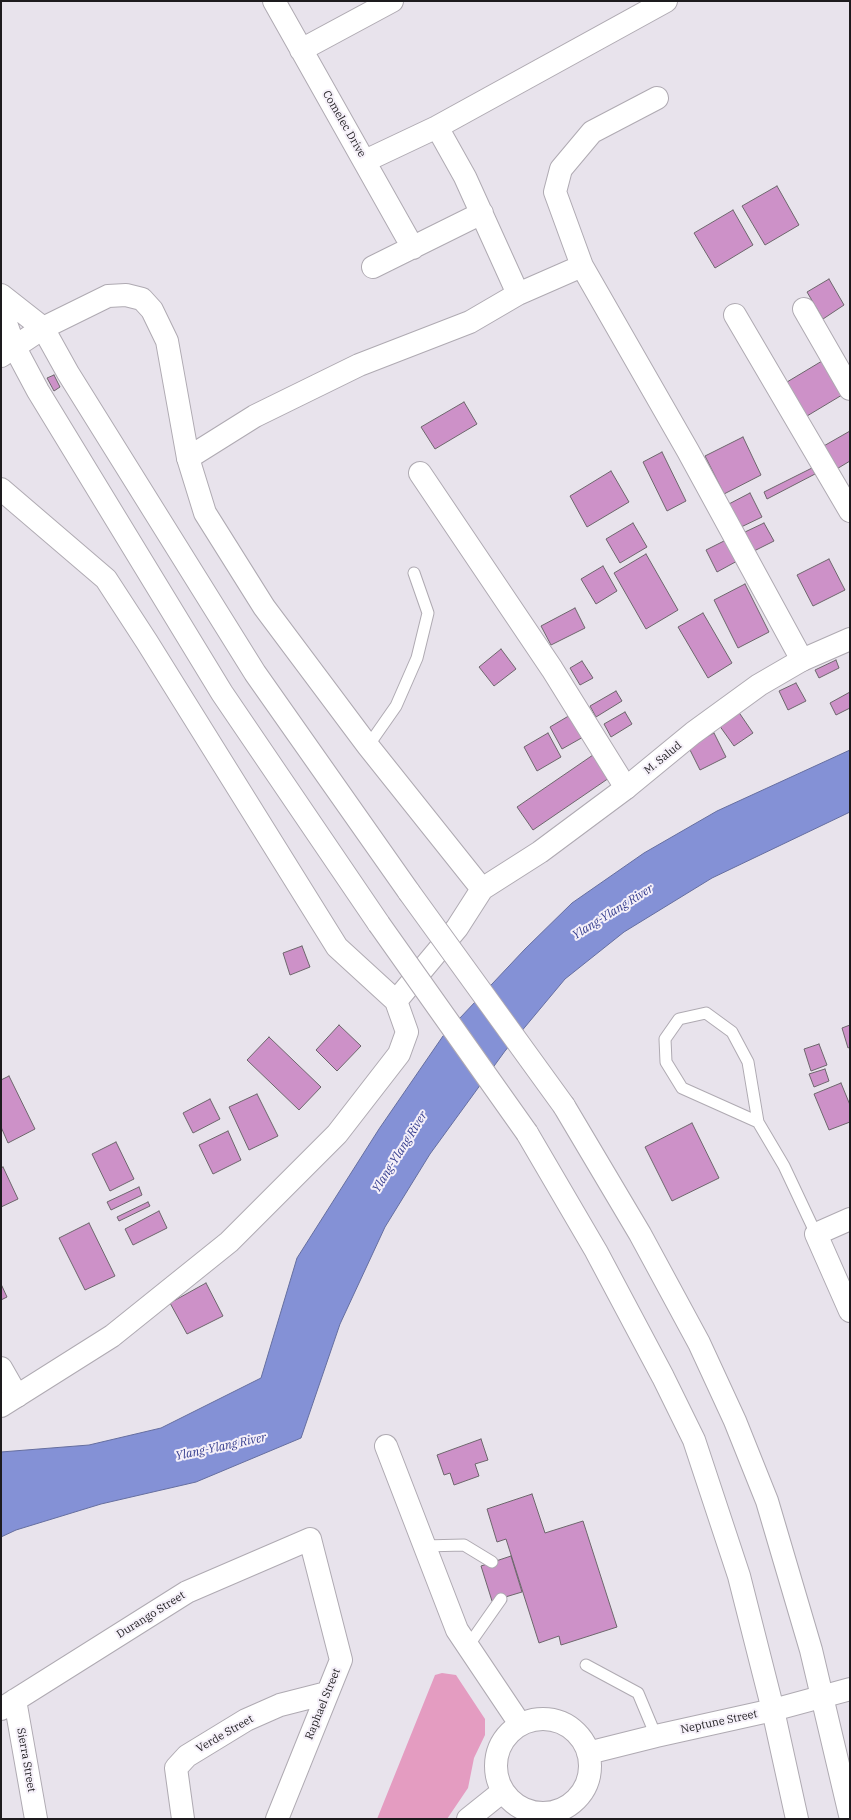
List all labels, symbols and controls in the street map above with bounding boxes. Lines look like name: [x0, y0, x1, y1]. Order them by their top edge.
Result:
street label: Comelec Drive: [320, 88, 368, 160]
street label: M. Salud: [642, 739, 684, 777]
water label: Ylang-Ylang River: [570, 881, 656, 943]
water label: Ylang-Ylang River: [369, 1109, 431, 1195]
water label: Ylang-Ylang River: [174, 1430, 268, 1464]
street label: Durango Street: [114, 1589, 188, 1641]
street label: Raphael Street: [303, 1666, 343, 1742]
street label: Neptune Street: [679, 1707, 759, 1737]
street label: Verde Street: [194, 1712, 256, 1756]
street label: Sierra Street: [14, 1727, 38, 1793]

